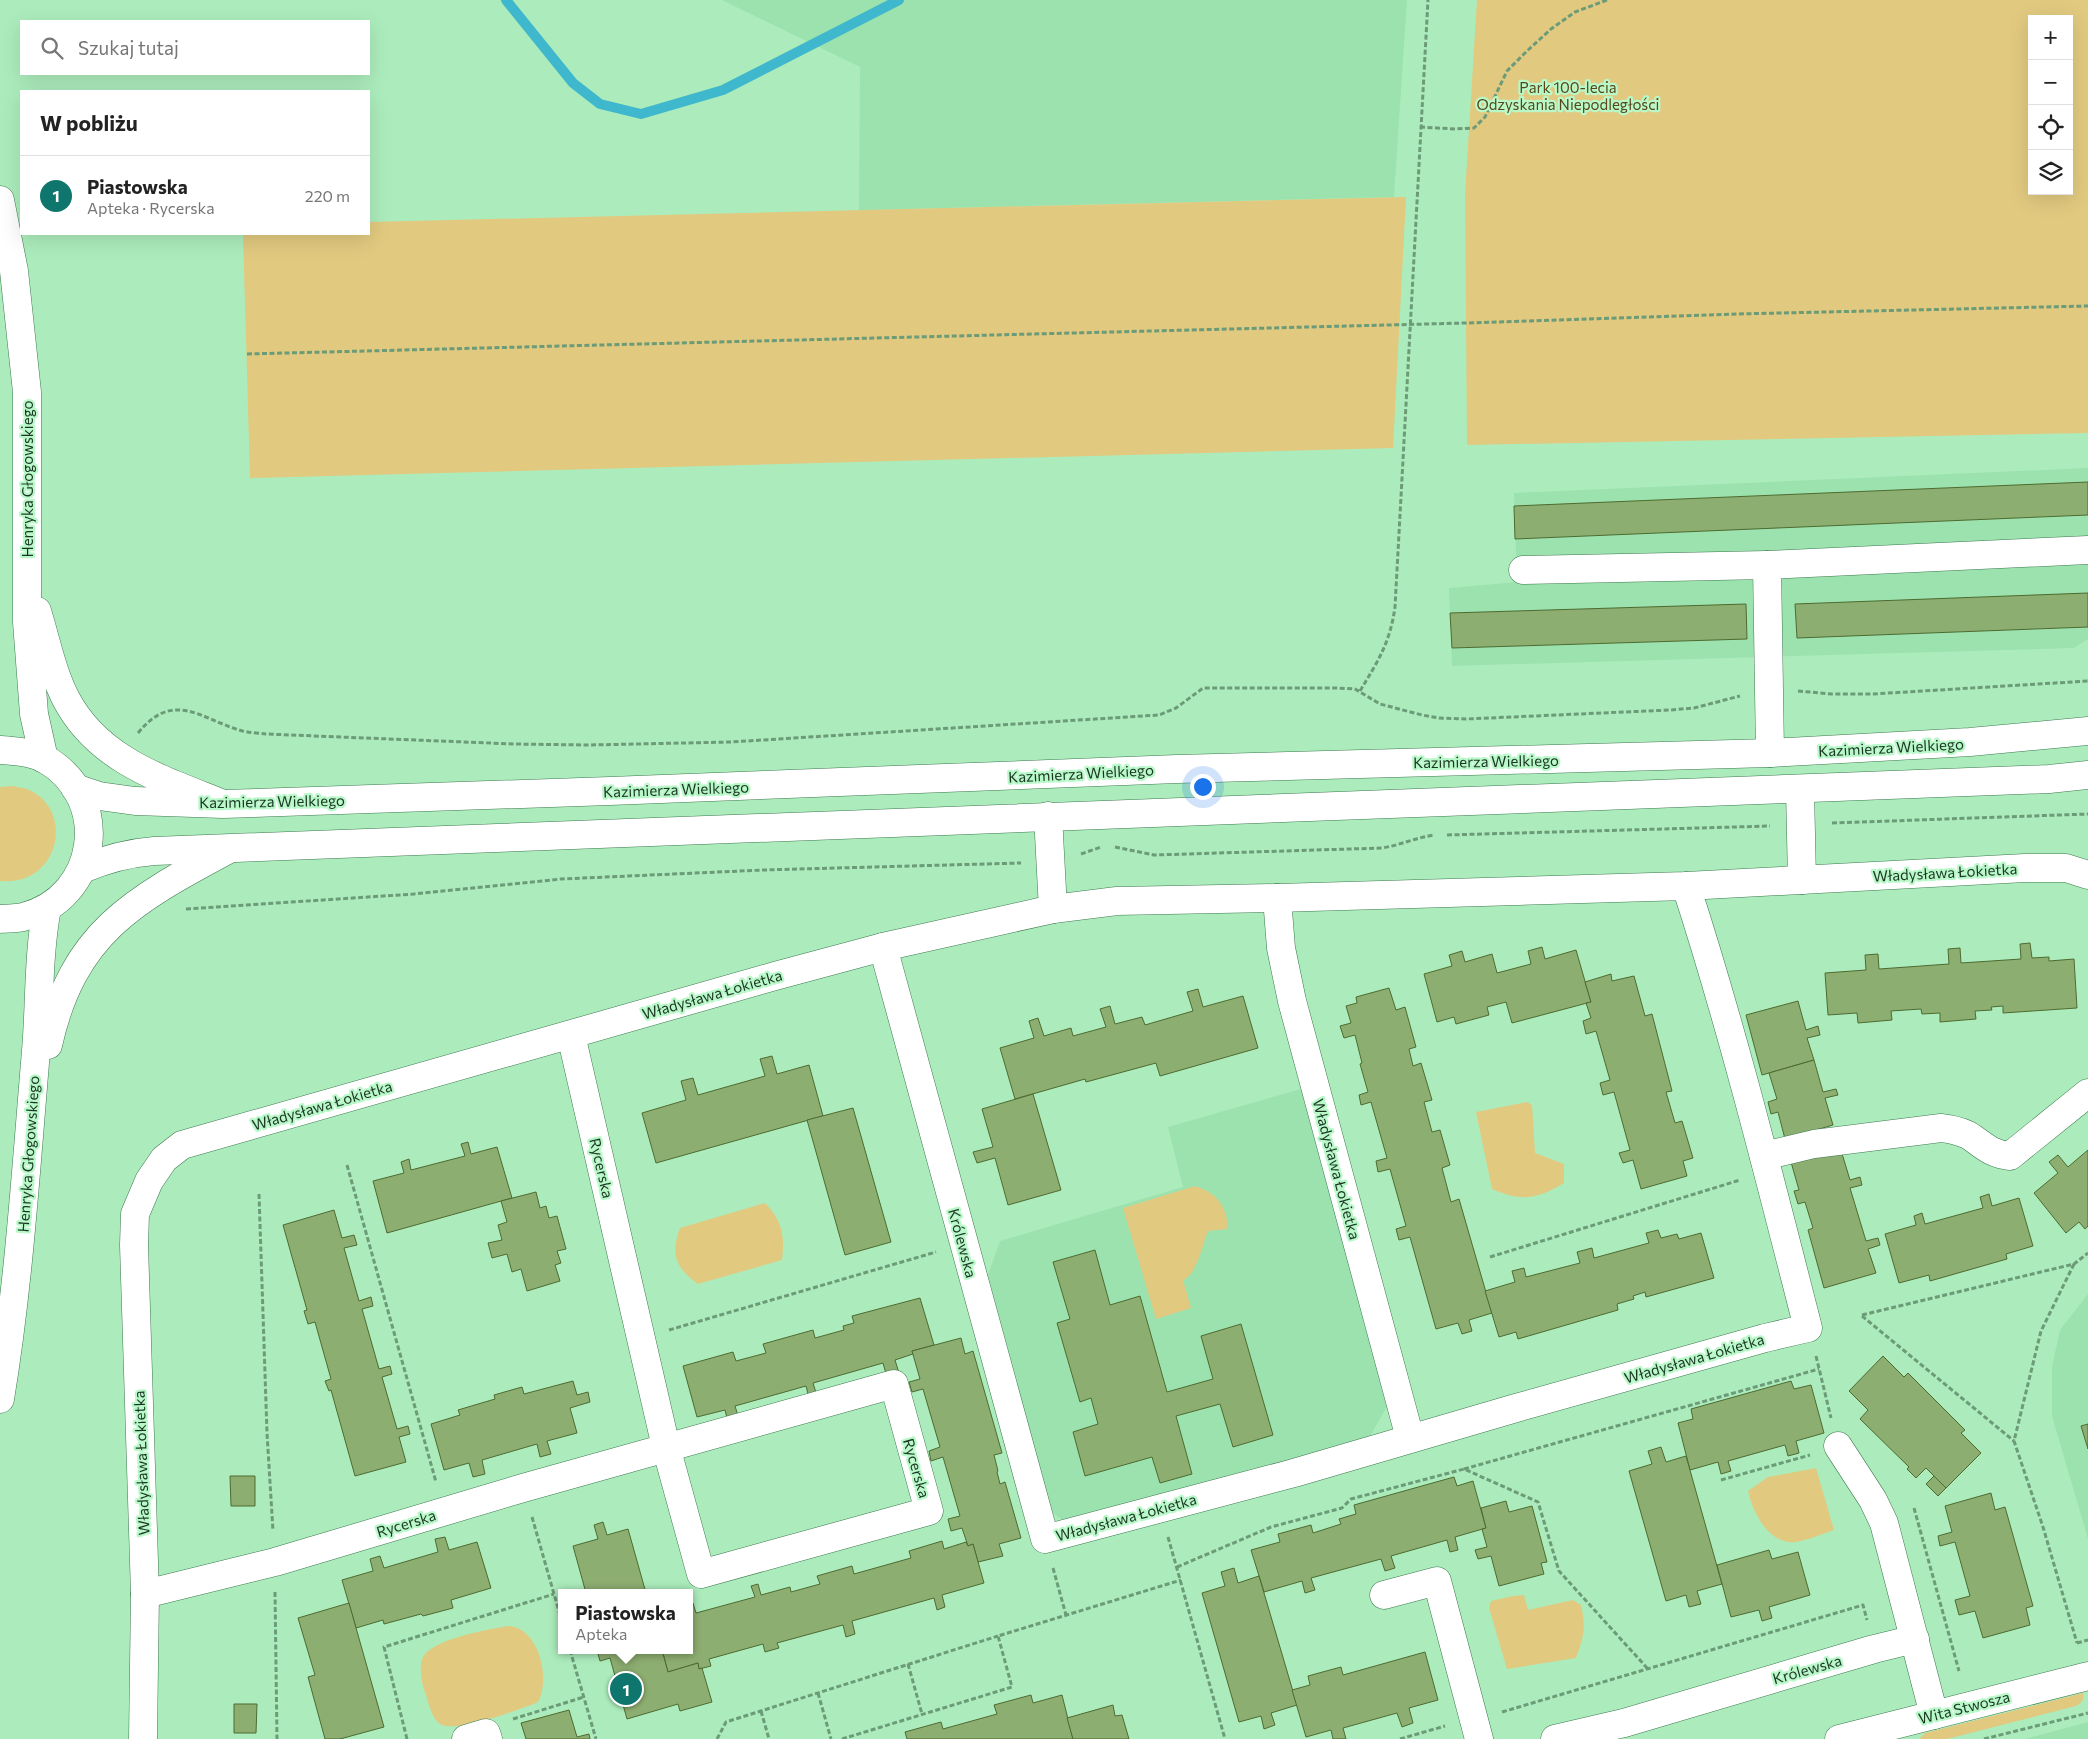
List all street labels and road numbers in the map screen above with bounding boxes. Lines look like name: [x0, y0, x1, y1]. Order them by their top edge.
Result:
street label: Henryka Głogowskiego: [18, 400, 36, 558]
street label: Kazimierza Wielkiego: [1818, 734, 1964, 760]
street label: Kazimierza Wielkiego: [1413, 751, 1559, 771]
street label: Kazimierza Wielkiego: [1008, 760, 1154, 786]
street label: Kazimierza Wielkiego: [603, 777, 749, 801]
street label: Kazimierza Wielkiego: [199, 791, 345, 811]
street label: Władysława Łokietka: [1872, 859, 2018, 885]
street label: Władysława Łokietka: [640, 965, 784, 1023]
street label: Henryka Głogowskiego: [14, 1075, 42, 1233]
street label: Władysława Łokietka: [250, 1076, 394, 1134]
street label: Władysława Łokietka: [1310, 1097, 1364, 1241]
street label: Rycerska: [586, 1136, 618, 1200]
street label: Królewska: [945, 1206, 981, 1280]
street label: Władysława Łokietka: [1622, 1329, 1766, 1387]
street label: Władysława Łokietka: [129, 1390, 153, 1536]
street label: Rycerska: [900, 1436, 934, 1500]
street label: Władysława Łokietka: [1054, 1490, 1198, 1544]
street label: Rycerska: [374, 1505, 438, 1541]
street label: Królewska: [1770, 1651, 1844, 1687]
street label: Wita Stwosza: [1916, 1687, 2012, 1727]

